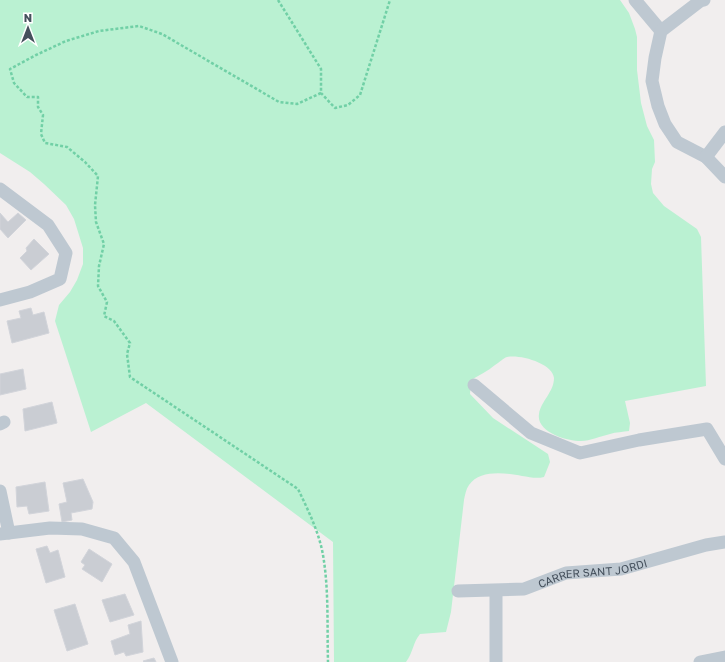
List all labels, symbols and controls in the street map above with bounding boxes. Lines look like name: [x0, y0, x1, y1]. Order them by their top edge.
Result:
north arrow: [8, 8, 48, 48]
text: N: [24, 11, 32, 24]
street label: CARRER SANT JORDI: [536, 555, 649, 590]

